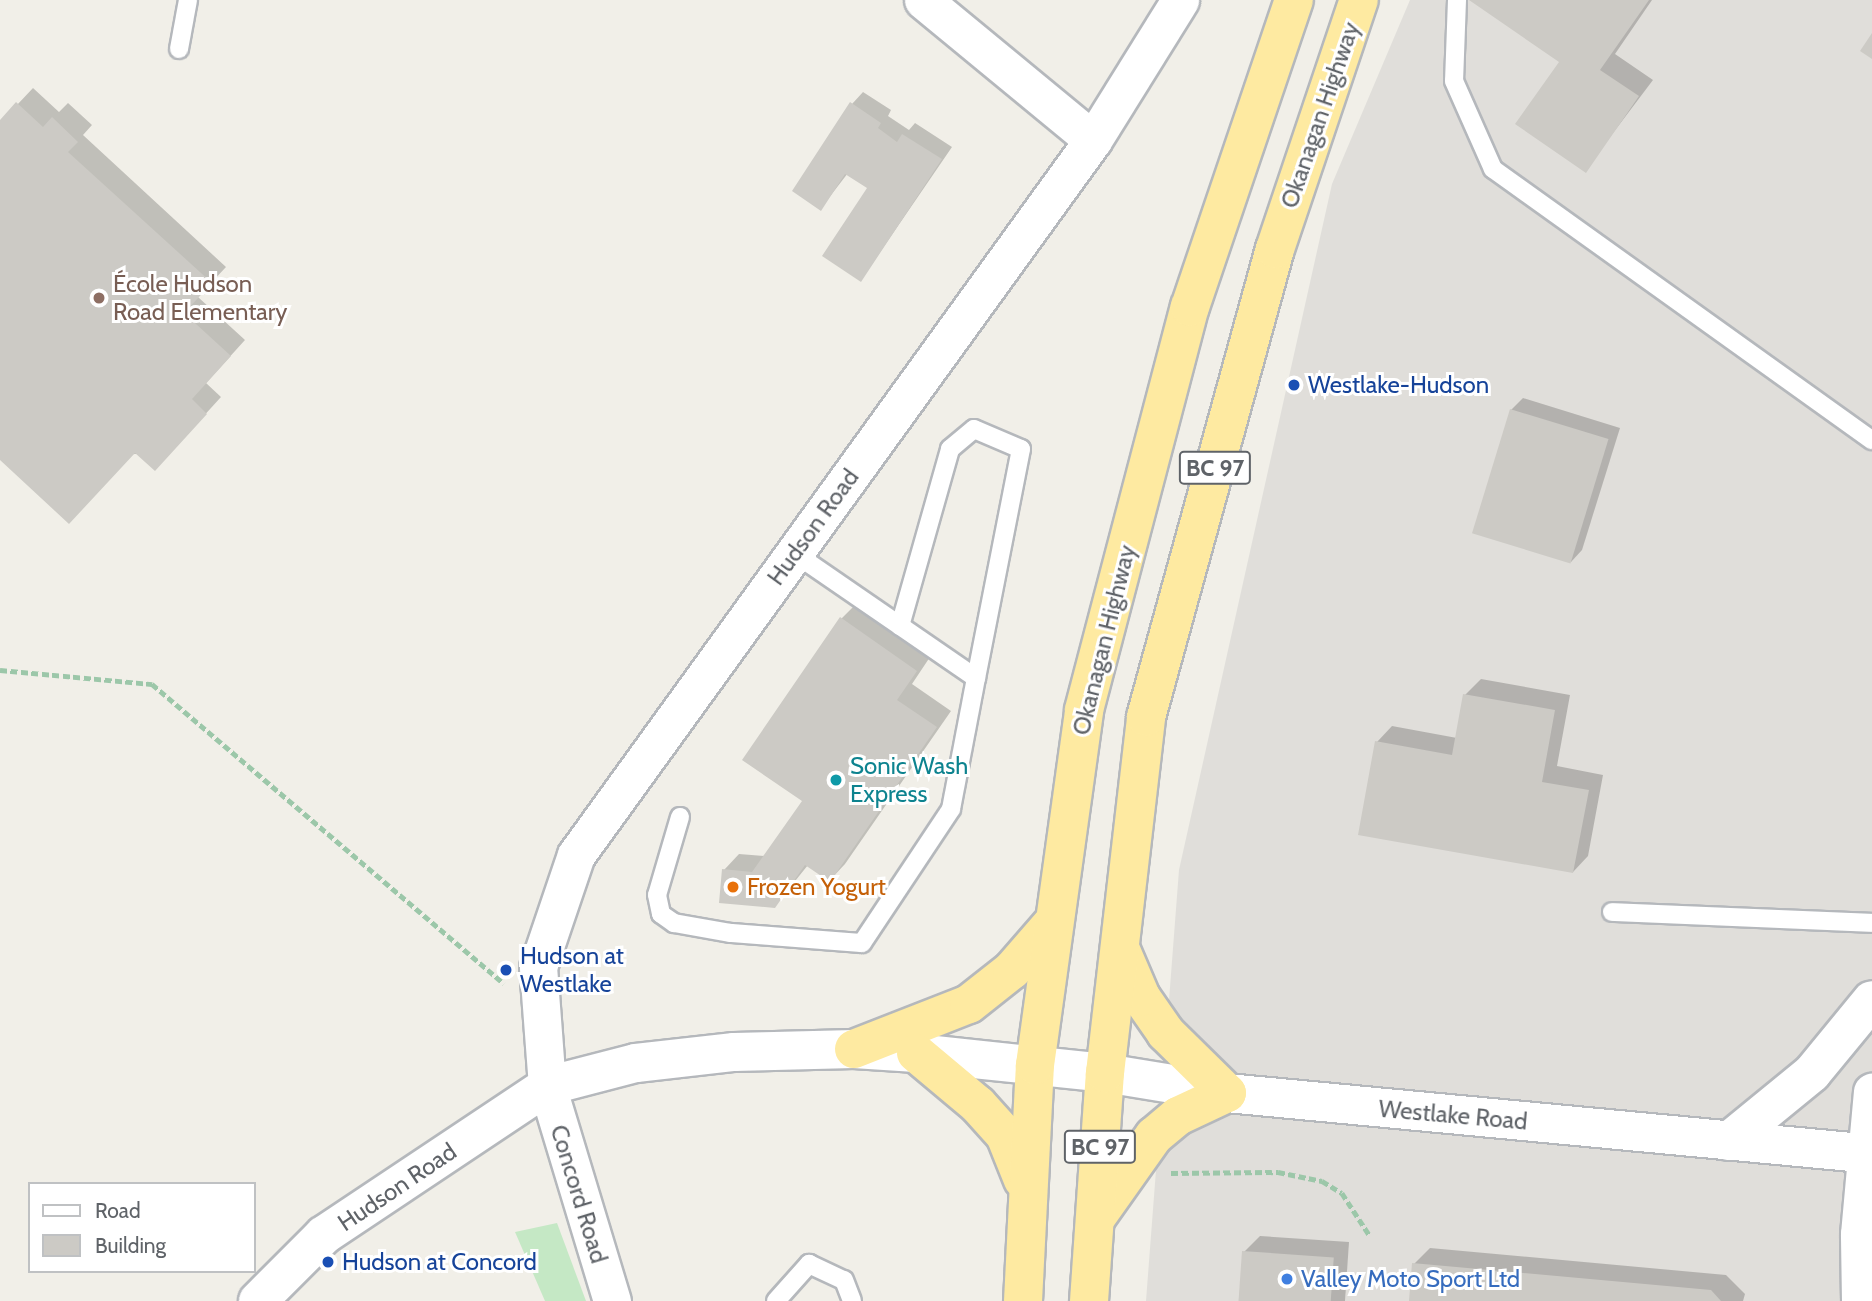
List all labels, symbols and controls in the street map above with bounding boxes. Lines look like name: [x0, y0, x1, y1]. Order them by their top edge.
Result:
street label: Okanagan Highway: [1275, 18, 1365, 212]
place label: École Hudson Road Elementary: [113, 270, 287, 326]
marker: École Hudson Road Elementary: [91, 290, 107, 306]
place label: Westlake-Hudson: [1308, 371, 1489, 399]
marker: Westlake-Hudson: [1286, 377, 1302, 393]
road number: BC 97: [1178, 448, 1252, 488]
street label: Hudson Road: [761, 463, 865, 591]
street label: Okanagan Highway: [1066, 542, 1142, 738]
place label: Sonic Wash Express: [850, 752, 968, 808]
marker: Sonic Wash Express: [828, 772, 844, 788]
place label: Frozen Yogurt: [747, 873, 886, 901]
marker: Frozen Yogurt: [725, 879, 741, 895]
place label: Hudson at Westlake: [520, 942, 624, 998]
marker: Hudson at Westlake: [498, 962, 514, 978]
street label: Westlake Road: [1377, 1094, 1529, 1136]
street label: Concord Road: [544, 1121, 614, 1267]
road number: BC 97: [1063, 1128, 1137, 1166]
street label: Hudson Road: [332, 1137, 462, 1237]
legend: [28, 1182, 256, 1273]
text: Road: [95, 1198, 141, 1223]
text: Building: [95, 1233, 166, 1258]
place label: Hudson at Concord: [342, 1248, 537, 1276]
marker: Hudson at Concord: [320, 1254, 336, 1270]
place label: Valley Moto Sport Ltd: [1301, 1265, 1520, 1293]
marker: Valley Moto Sport Ltd: [1279, 1271, 1295, 1287]

